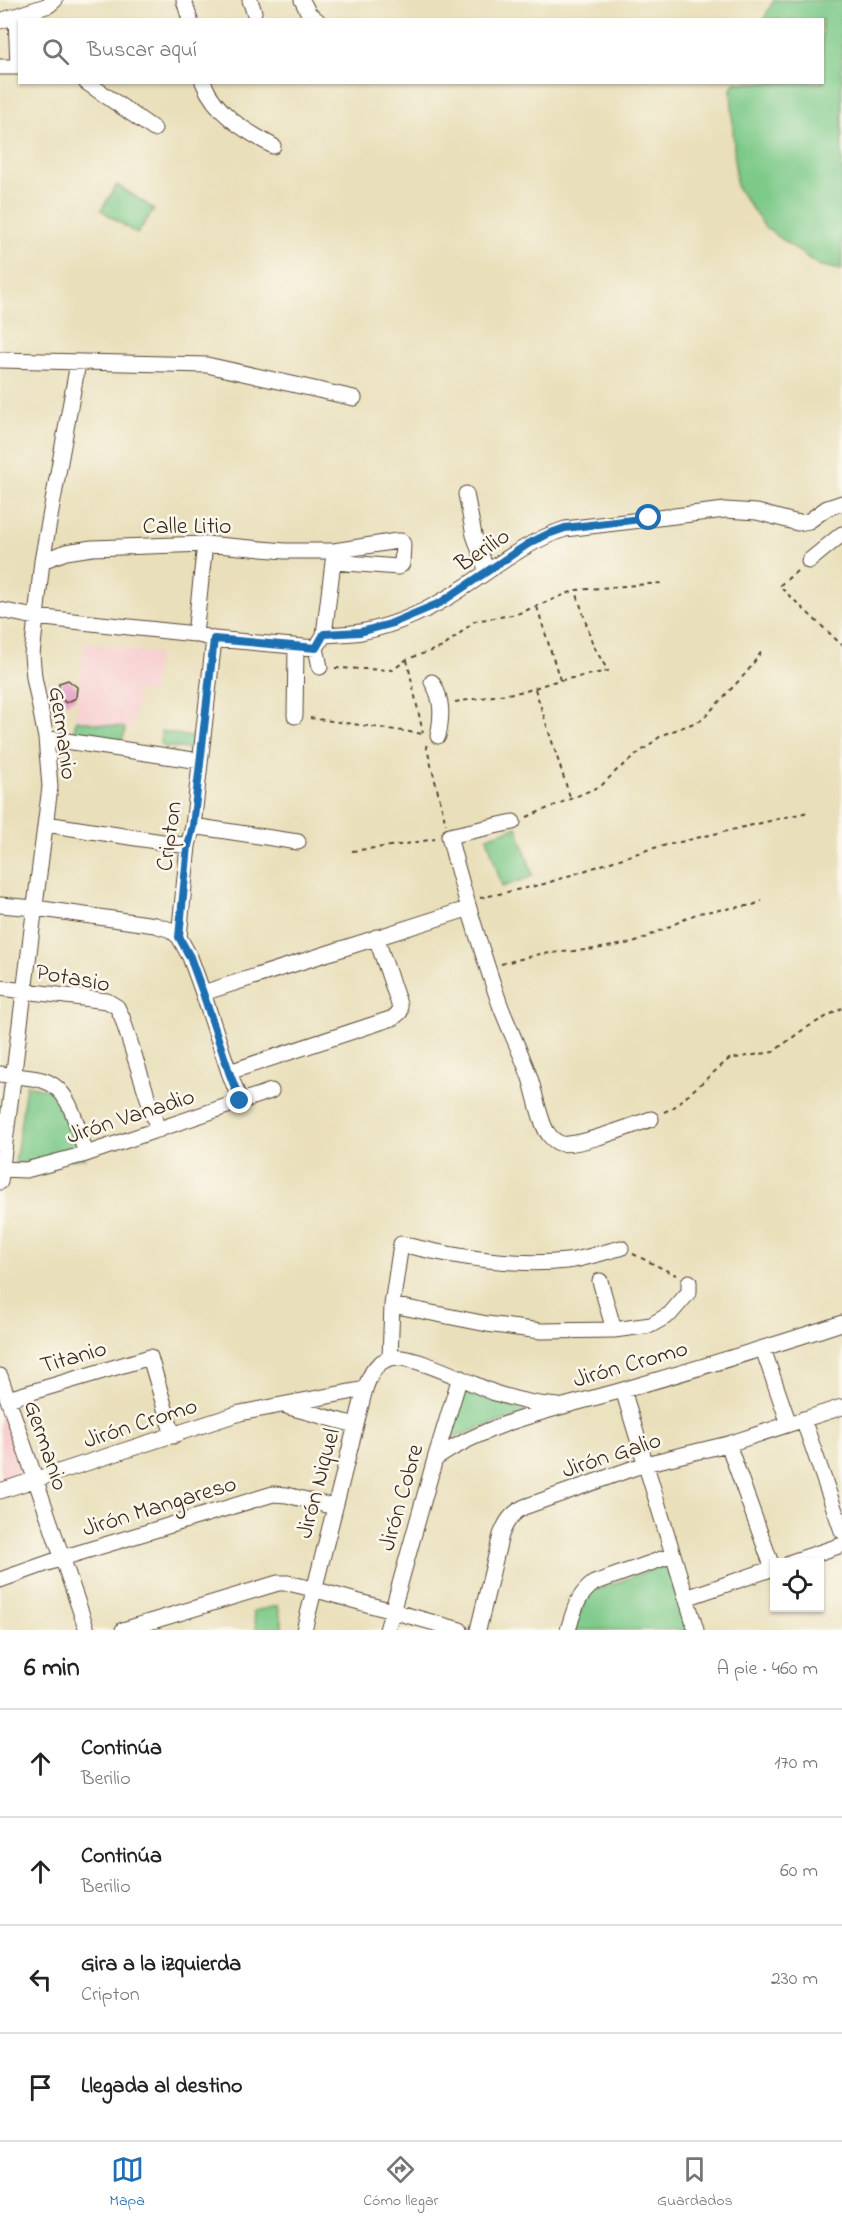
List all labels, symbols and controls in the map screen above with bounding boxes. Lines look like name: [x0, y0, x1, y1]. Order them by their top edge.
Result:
search box: [18, 18, 824, 84]
icon: search: [39, 35, 72, 68]
text: Buscar aquí: [87, 35, 197, 67]
route start: [635, 504, 661, 530]
street label: Calle Litio: [142, 510, 232, 545]
street label: Berilio: [448, 520, 518, 583]
street label: Germanio: [38, 685, 85, 782]
street label: Cripton: [148, 799, 193, 874]
street label: Potasio: [33, 956, 113, 1003]
street label: Jirón Vanadio: [62, 1080, 199, 1155]
route end: [226, 1087, 252, 1113]
street label: Titanio: [36, 1332, 111, 1385]
street label: Jirón Cromo: [569, 1332, 692, 1398]
street label: Jirón Cromo: [79, 1390, 202, 1459]
street label: Germanio: [13, 1396, 76, 1496]
street label: Jirón Galio: [558, 1424, 666, 1489]
street label: Jirón Niquel: [288, 1425, 351, 1543]
street label: Jirón Cobre: [370, 1440, 434, 1555]
street label: Jirón Mangareso: [78, 1467, 241, 1547]
map controls: [770, 1558, 824, 1612]
button: locate: [770, 1558, 824, 1612]
text: 6 min: [24, 1650, 80, 1688]
text: A pie · 460 m: [717, 1655, 818, 1684]
text: Continúa: [81, 1733, 162, 1765]
icon: ahead: [24, 1747, 57, 1780]
text: 170 m: [774, 1749, 818, 1778]
text: Berilio: [81, 1765, 131, 1794]
text: Continúa: [81, 1841, 162, 1873]
icon: ahead: [24, 1855, 57, 1888]
text: 60 m: [780, 1857, 818, 1886]
text: Berilio: [81, 1873, 131, 1902]
text: Gira a la izquierda: [81, 1949, 241, 1981]
icon: left: [24, 1963, 57, 1996]
text: 230 m: [771, 1965, 818, 1994]
text: Cripton: [81, 1981, 140, 2010]
icon: arrive: [24, 2071, 57, 2104]
text: Llegada al destino: [81, 2071, 242, 2103]
tab: Mapa: [109, 2153, 145, 2213]
tab: Cómo llegar: [363, 2153, 439, 2213]
tab: Guardados: [657, 2153, 733, 2213]

